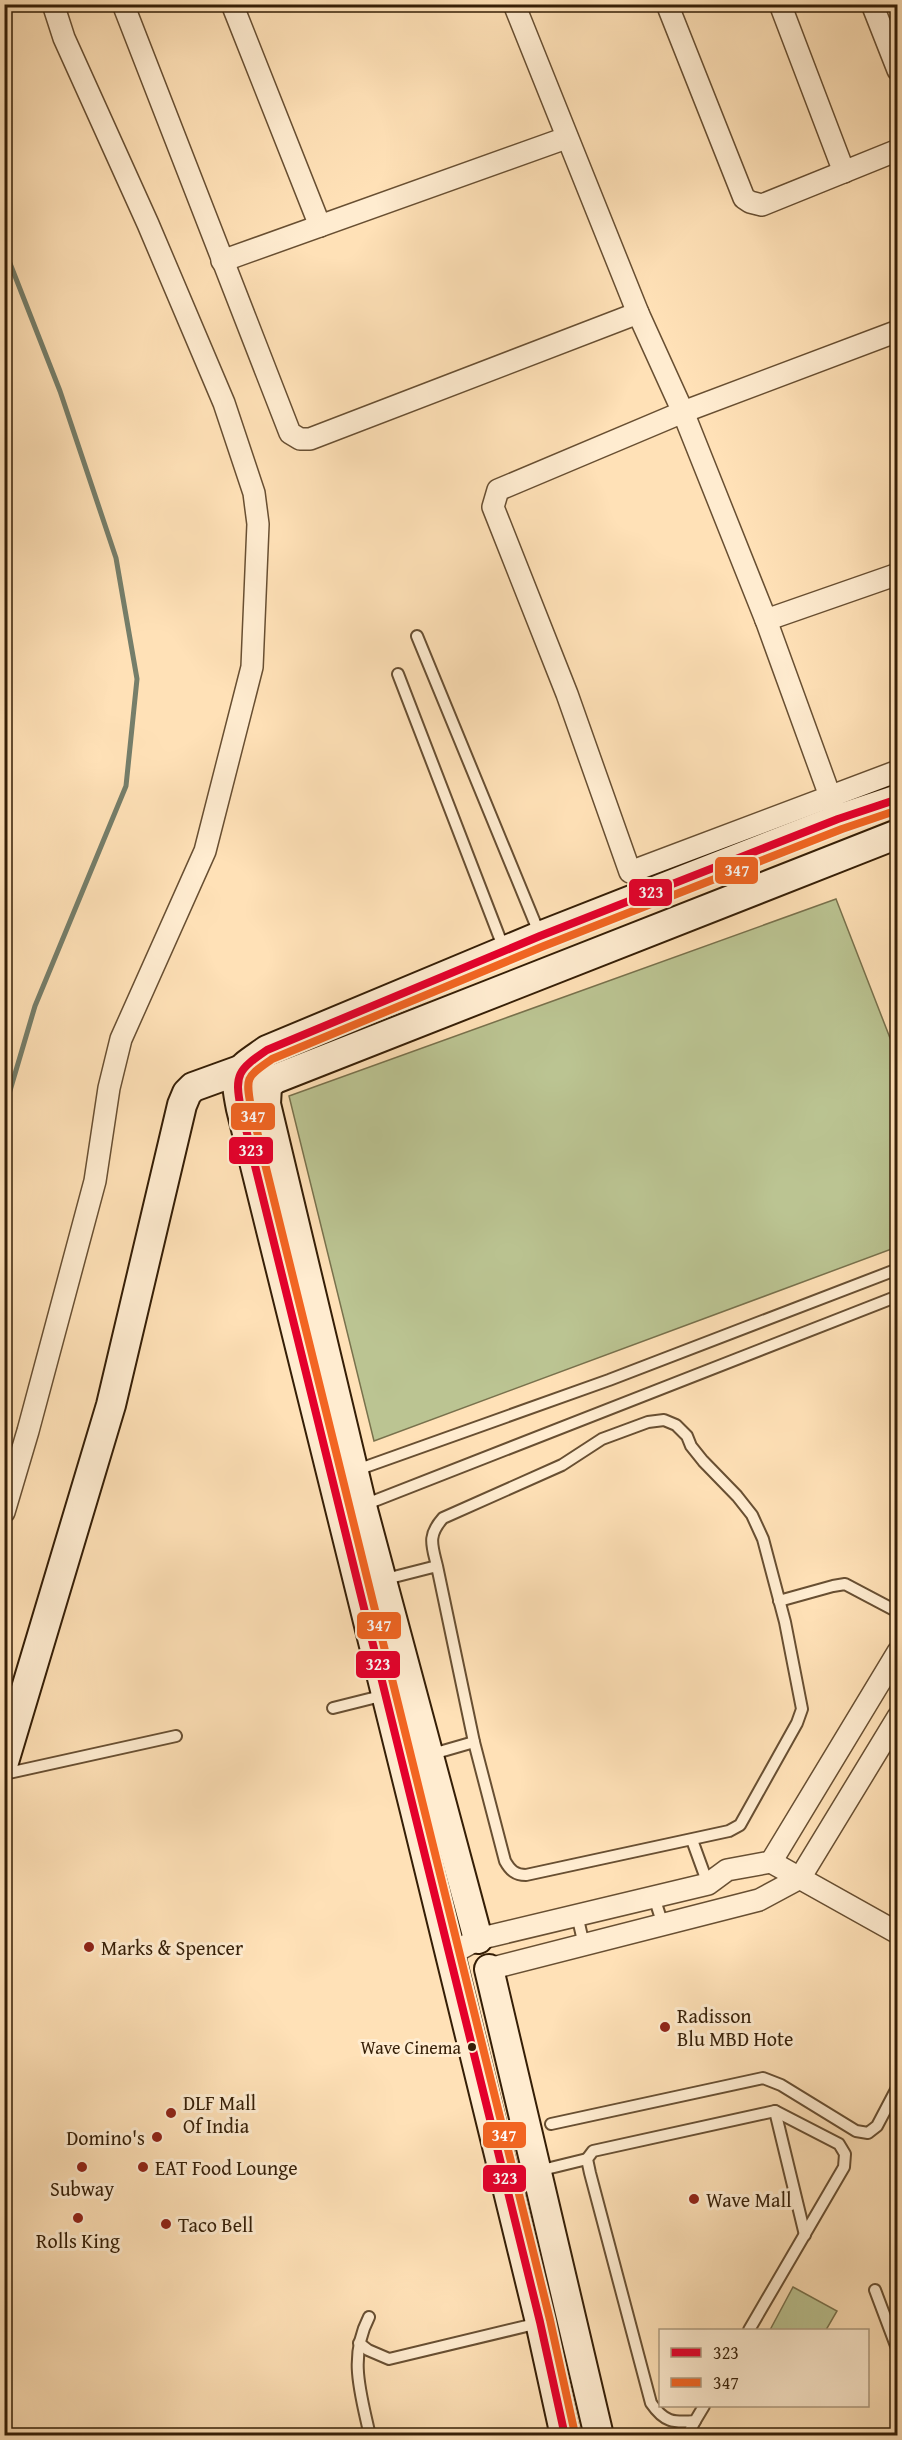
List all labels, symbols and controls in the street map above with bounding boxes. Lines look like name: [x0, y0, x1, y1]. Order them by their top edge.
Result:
line badge: 347: [714, 856, 759, 885]
text: 347: [725, 858, 749, 882]
line badge: 323: [628, 878, 673, 907]
text: 323: [639, 880, 663, 904]
line badge: 347: [230, 1102, 276, 1131]
text: 347: [241, 1104, 265, 1128]
line badge: 323: [228, 1136, 274, 1165]
text: 323: [239, 1138, 263, 1162]
line badge: 347: [356, 1611, 402, 1640]
text: 347: [367, 1613, 391, 1637]
line badge: 323: [355, 1650, 401, 1679]
text: 323: [366, 1652, 390, 1676]
place label: Marks & Spencer: [101, 1933, 243, 1962]
marker: Marks & Spencer: [82, 1940, 96, 1954]
place label: Radisson Blu MBD Hote: [677, 2001, 793, 2053]
marker: Radisson Blu MBD Hote: [658, 2020, 672, 2034]
place label: Wave Cinema: [361, 2034, 461, 2061]
marker: Wave Cinema: [466, 2041, 478, 2053]
place label: DLF Mall Of India: [183, 2088, 257, 2140]
marker: DLF Mall Of India: [164, 2106, 178, 2120]
line badge: 347: [482, 2121, 527, 2149]
place label: Domino's: [66, 2123, 145, 2152]
text: 347: [492, 2123, 516, 2147]
marker: Domino's: [150, 2130, 164, 2144]
place label: EAT Food Lounge: [155, 2153, 298, 2182]
marker: Subway: [75, 2160, 89, 2174]
marker: EAT Food Lounge: [136, 2160, 150, 2174]
line badge: 323: [482, 2164, 527, 2193]
text: 323: [493, 2166, 517, 2190]
place label: Subway: [50, 2174, 114, 2203]
place label: Wave Mall: [706, 2185, 792, 2214]
marker: Wave Mall: [687, 2192, 701, 2206]
place label: Taco Bell: [178, 2210, 254, 2239]
marker: Rolls King: [71, 2211, 85, 2225]
marker: Taco Bell: [159, 2217, 173, 2231]
place label: Rolls King: [36, 2226, 120, 2255]
legend: [659, 2329, 869, 2407]
text: 323: [713, 2339, 739, 2366]
text: 347: [713, 2369, 739, 2396]

